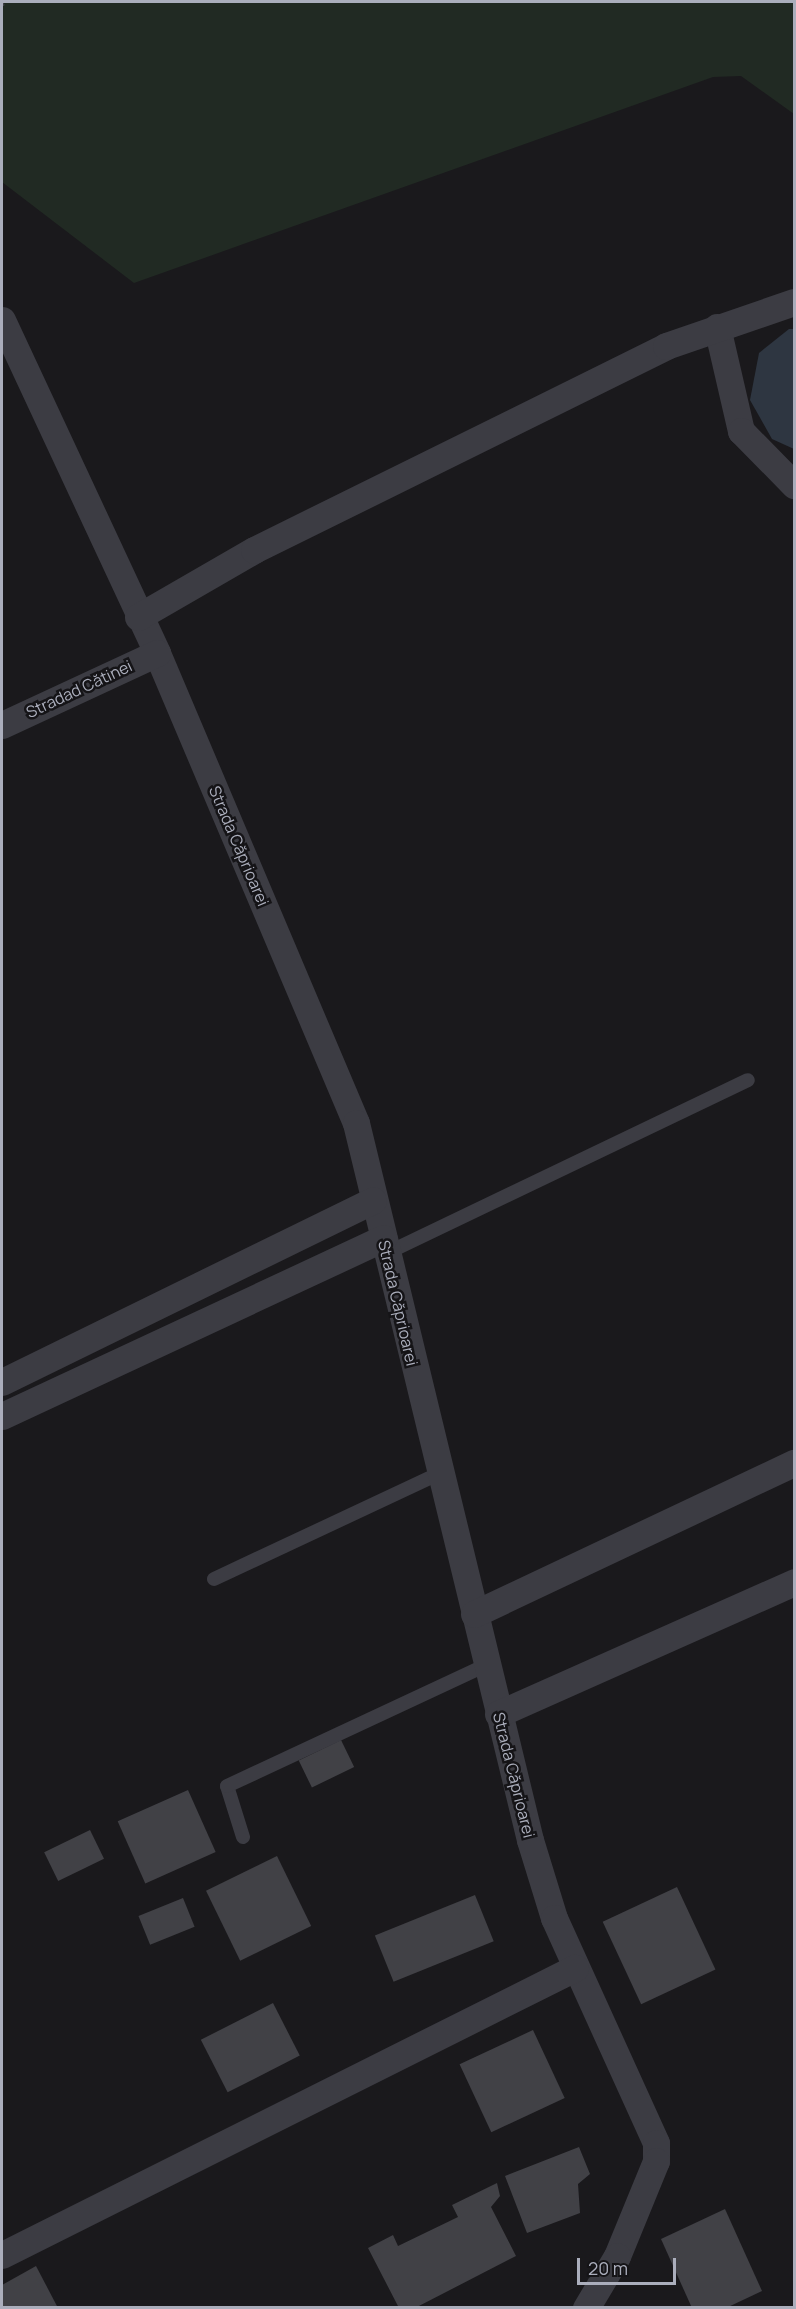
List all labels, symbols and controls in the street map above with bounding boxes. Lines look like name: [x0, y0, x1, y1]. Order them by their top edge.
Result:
street label: Stradad Cătinei: [23, 656, 135, 722]
street label: Strada Căprioarei: [205, 783, 273, 909]
street label: Strada Căprioarei: [374, 1238, 422, 1368]
street label: Strada Căprioarei: [489, 1710, 539, 1840]
scale bar: [580, 2246, 679, 2284]
text: 20 m: [588, 2256, 628, 2280]

